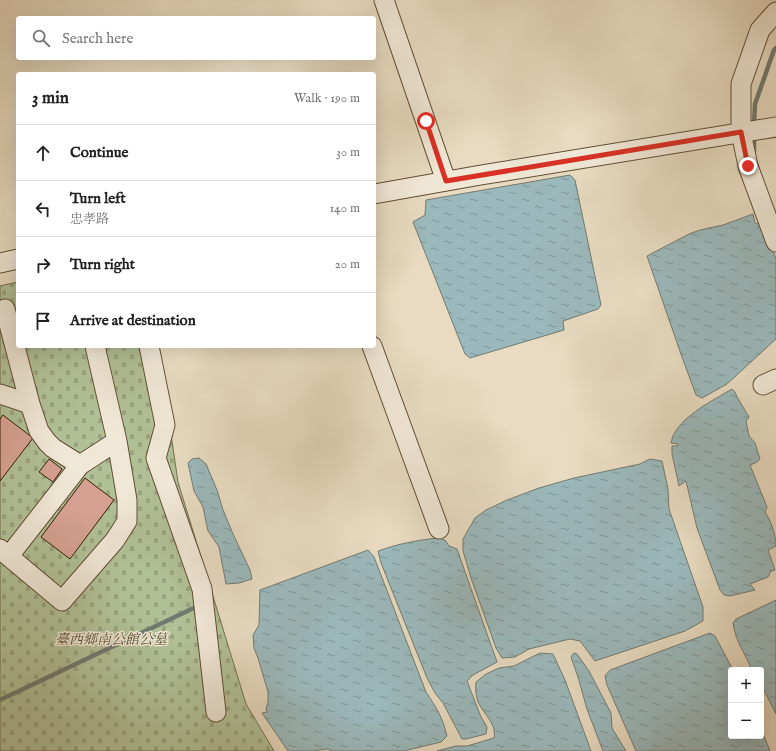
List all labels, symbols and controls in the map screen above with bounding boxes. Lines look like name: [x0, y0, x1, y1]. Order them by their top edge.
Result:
search box: [16, 16, 376, 60]
icon: search: [30, 27, 52, 49]
text: Search here: [62, 29, 133, 48]
text: 3 min: [32, 88, 69, 109]
text: Walk · 190 m: [294, 90, 360, 107]
route start: [417, 112, 435, 130]
icon: ahead: [32, 142, 54, 164]
text: Continue: [70, 143, 128, 162]
text: 30 m: [336, 144, 360, 161]
route end: [739, 157, 757, 175]
text: Turn left: [70, 189, 126, 208]
icon: left: [32, 198, 54, 220]
text: 140 m: [330, 200, 360, 217]
text: 忠孝路: [70, 211, 109, 228]
icon: right: [32, 254, 54, 276]
text: Turn right: [70, 255, 135, 274]
text: 20 m: [335, 256, 360, 273]
icon: arrive: [32, 310, 54, 332]
text: Arrive at destination: [70, 311, 196, 330]
park label: 臺西鄉南公館公墓: [55, 631, 169, 649]
map controls: [728, 667, 764, 739]
button: +: [728, 667, 764, 703]
button: −: [728, 703, 764, 739]

